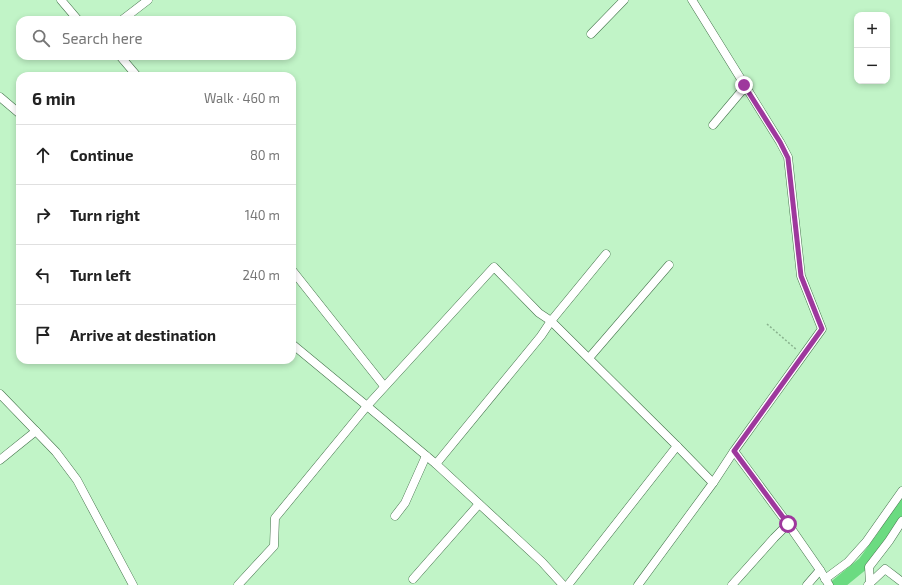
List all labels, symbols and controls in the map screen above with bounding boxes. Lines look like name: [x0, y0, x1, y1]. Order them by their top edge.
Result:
map controls: [854, 12, 890, 84]
button: +: [854, 12, 890, 48]
search box: [16, 16, 296, 60]
icon: search: [30, 27, 52, 49]
text: Search here: [62, 29, 143, 47]
button: −: [854, 48, 890, 84]
route end: [735, 76, 753, 94]
text: 6 min: [32, 88, 76, 108]
text: Walk · 460 m: [204, 90, 280, 106]
icon: ahead: [32, 144, 54, 166]
text: Continue: [70, 146, 133, 164]
text: 80 m: [250, 147, 280, 163]
icon: right: [32, 204, 54, 226]
text: Turn right: [70, 206, 140, 224]
text: 140 m: [245, 207, 280, 223]
icon: left: [32, 264, 54, 286]
text: Turn left: [70, 266, 131, 284]
text: 240 m: [243, 267, 280, 283]
icon: arrive: [32, 324, 54, 346]
text: Arrive at destination: [70, 326, 216, 344]
route start: [779, 515, 797, 533]

